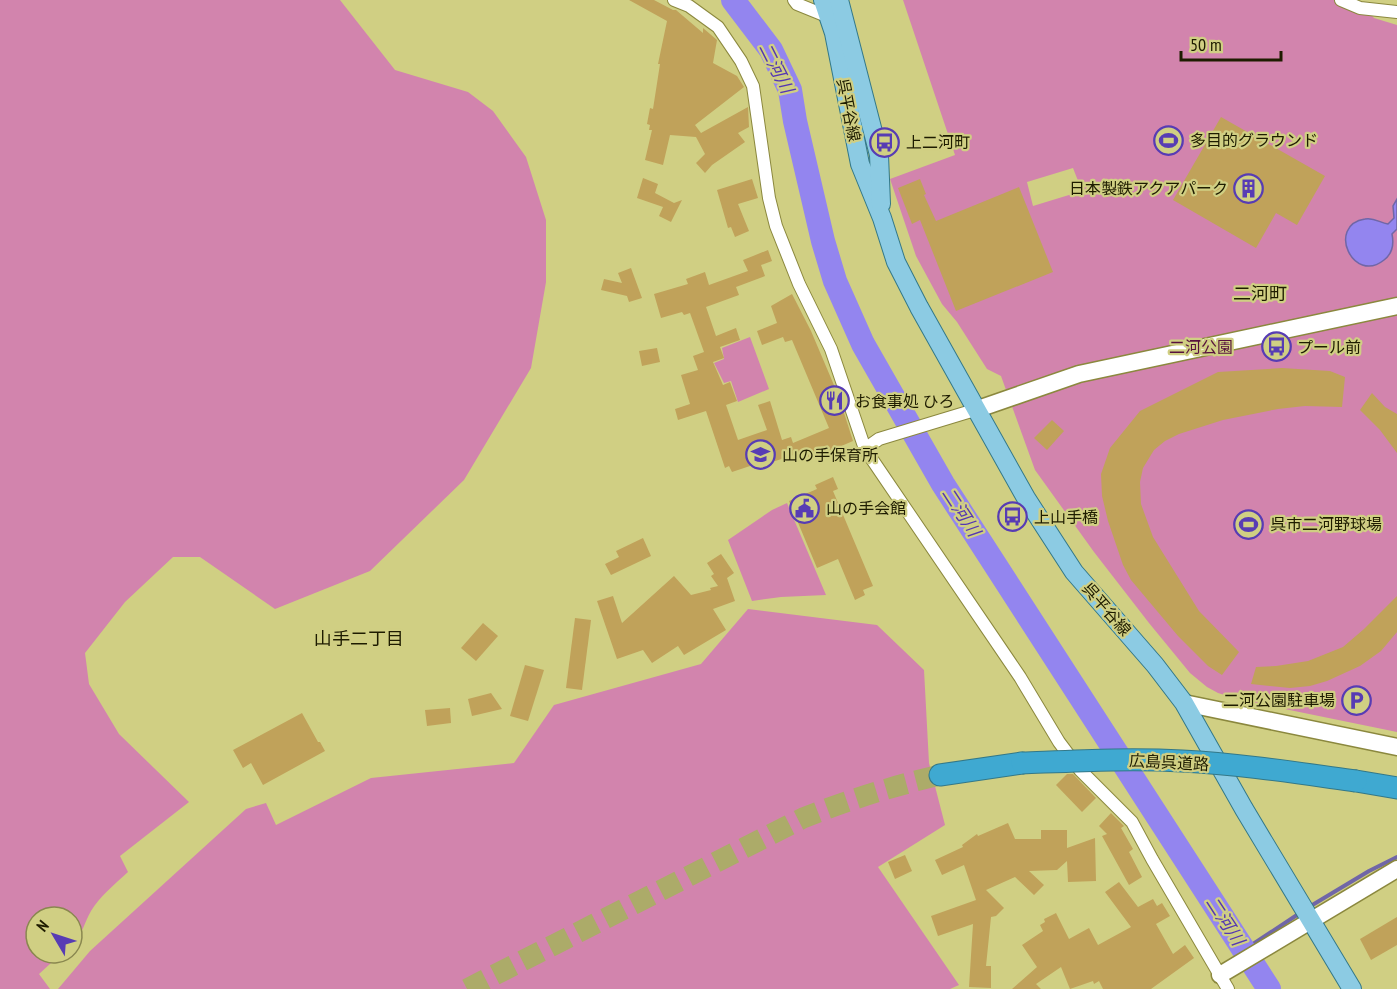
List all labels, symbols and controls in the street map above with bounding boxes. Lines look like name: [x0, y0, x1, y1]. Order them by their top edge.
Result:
scale bar: [1181, 24, 1282, 62]
text: 50 m: [1190, 33, 1222, 56]
water label: 二河川: [754, 38, 800, 99]
street label: 呉平谷線: [833, 77, 865, 143]
sports icon: 多目的グラウンド: [1153, 124, 1185, 156]
bus stop icon: 上二河町: [869, 126, 901, 158]
place label: 多目的グラウンド: [1190, 130, 1318, 150]
place label: 上二河町: [906, 132, 970, 152]
building icon: 日本製鉄アクアパーク: [1233, 172, 1265, 204]
place label: 日本製鉄アクアパーク: [1069, 178, 1228, 198]
district label: 二河町: [1233, 282, 1287, 305]
bus stop icon: プール前: [1260, 331, 1292, 363]
park label: 二河公園: [1169, 337, 1233, 357]
place label: プール前: [1297, 337, 1361, 357]
restaurant icon: お食事処 ひろ: [818, 385, 850, 417]
place label: お食事処 ひろ: [855, 391, 954, 411]
school or university icon: 山の手保育所: [745, 439, 777, 471]
place label: 山の手保育所: [782, 445, 878, 465]
water label: 二河川: [937, 483, 987, 542]
public building icon: 山の手会館: [789, 492, 821, 524]
place label: 山の手会館: [826, 498, 906, 518]
bus stop icon: 上山手橋: [997, 501, 1029, 533]
place label: 上山手橋: [1034, 507, 1098, 527]
sports icon: 呉市二河野球場: [1233, 508, 1265, 540]
place label: 呉市二河野球場: [1270, 514, 1382, 534]
street label: 呉平谷線: [1078, 578, 1136, 640]
district label: 山手二丁目: [314, 627, 404, 650]
parking icon: 二河公園駐車場: [1340, 684, 1372, 716]
place label: 二河公園駐車場: [1223, 690, 1335, 710]
street label: 広島呉道路: [1129, 750, 1209, 774]
water label: 二河川: [1201, 892, 1251, 951]
north arrow: [24, 905, 84, 965]
text: N: [32, 916, 53, 935]

